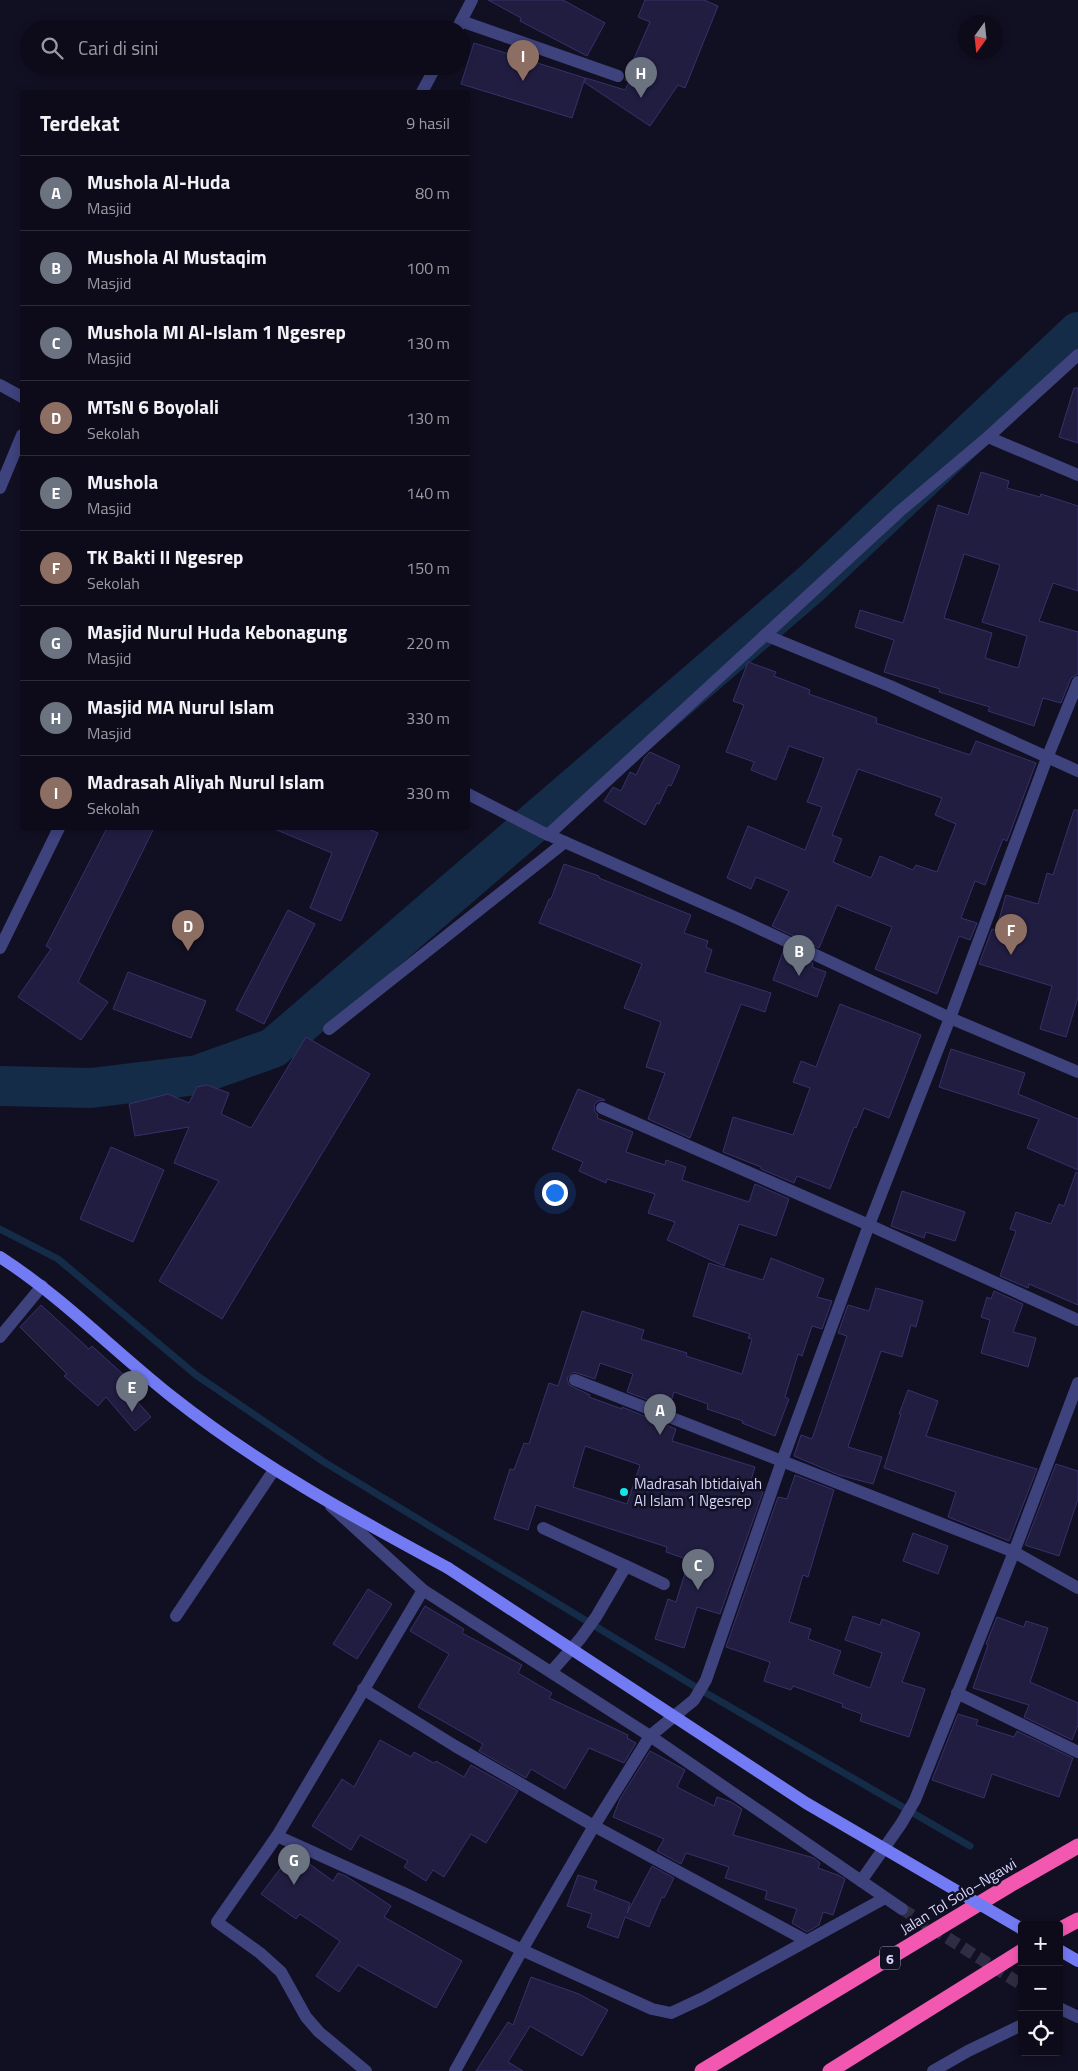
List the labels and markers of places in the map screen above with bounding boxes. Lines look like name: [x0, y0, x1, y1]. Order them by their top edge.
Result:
pin: I: [507, 40, 539, 81]
pin: H: [625, 57, 657, 98]
pin: D: [172, 910, 204, 951]
pin: F: [995, 914, 1027, 955]
pin: B: [783, 935, 815, 976]
pin: E: [116, 1371, 148, 1412]
pin: A: [644, 1394, 676, 1435]
place label: Madrasah Ibtidaiyah Al Islam 1 Ngesrep: [634, 1472, 762, 1512]
marker: Madrasah Ibtidaiyah Al Islam 1 Ngesrep: [618, 1486, 630, 1498]
pin: C: [682, 1549, 714, 1590]
pin: G: [278, 1844, 310, 1885]

